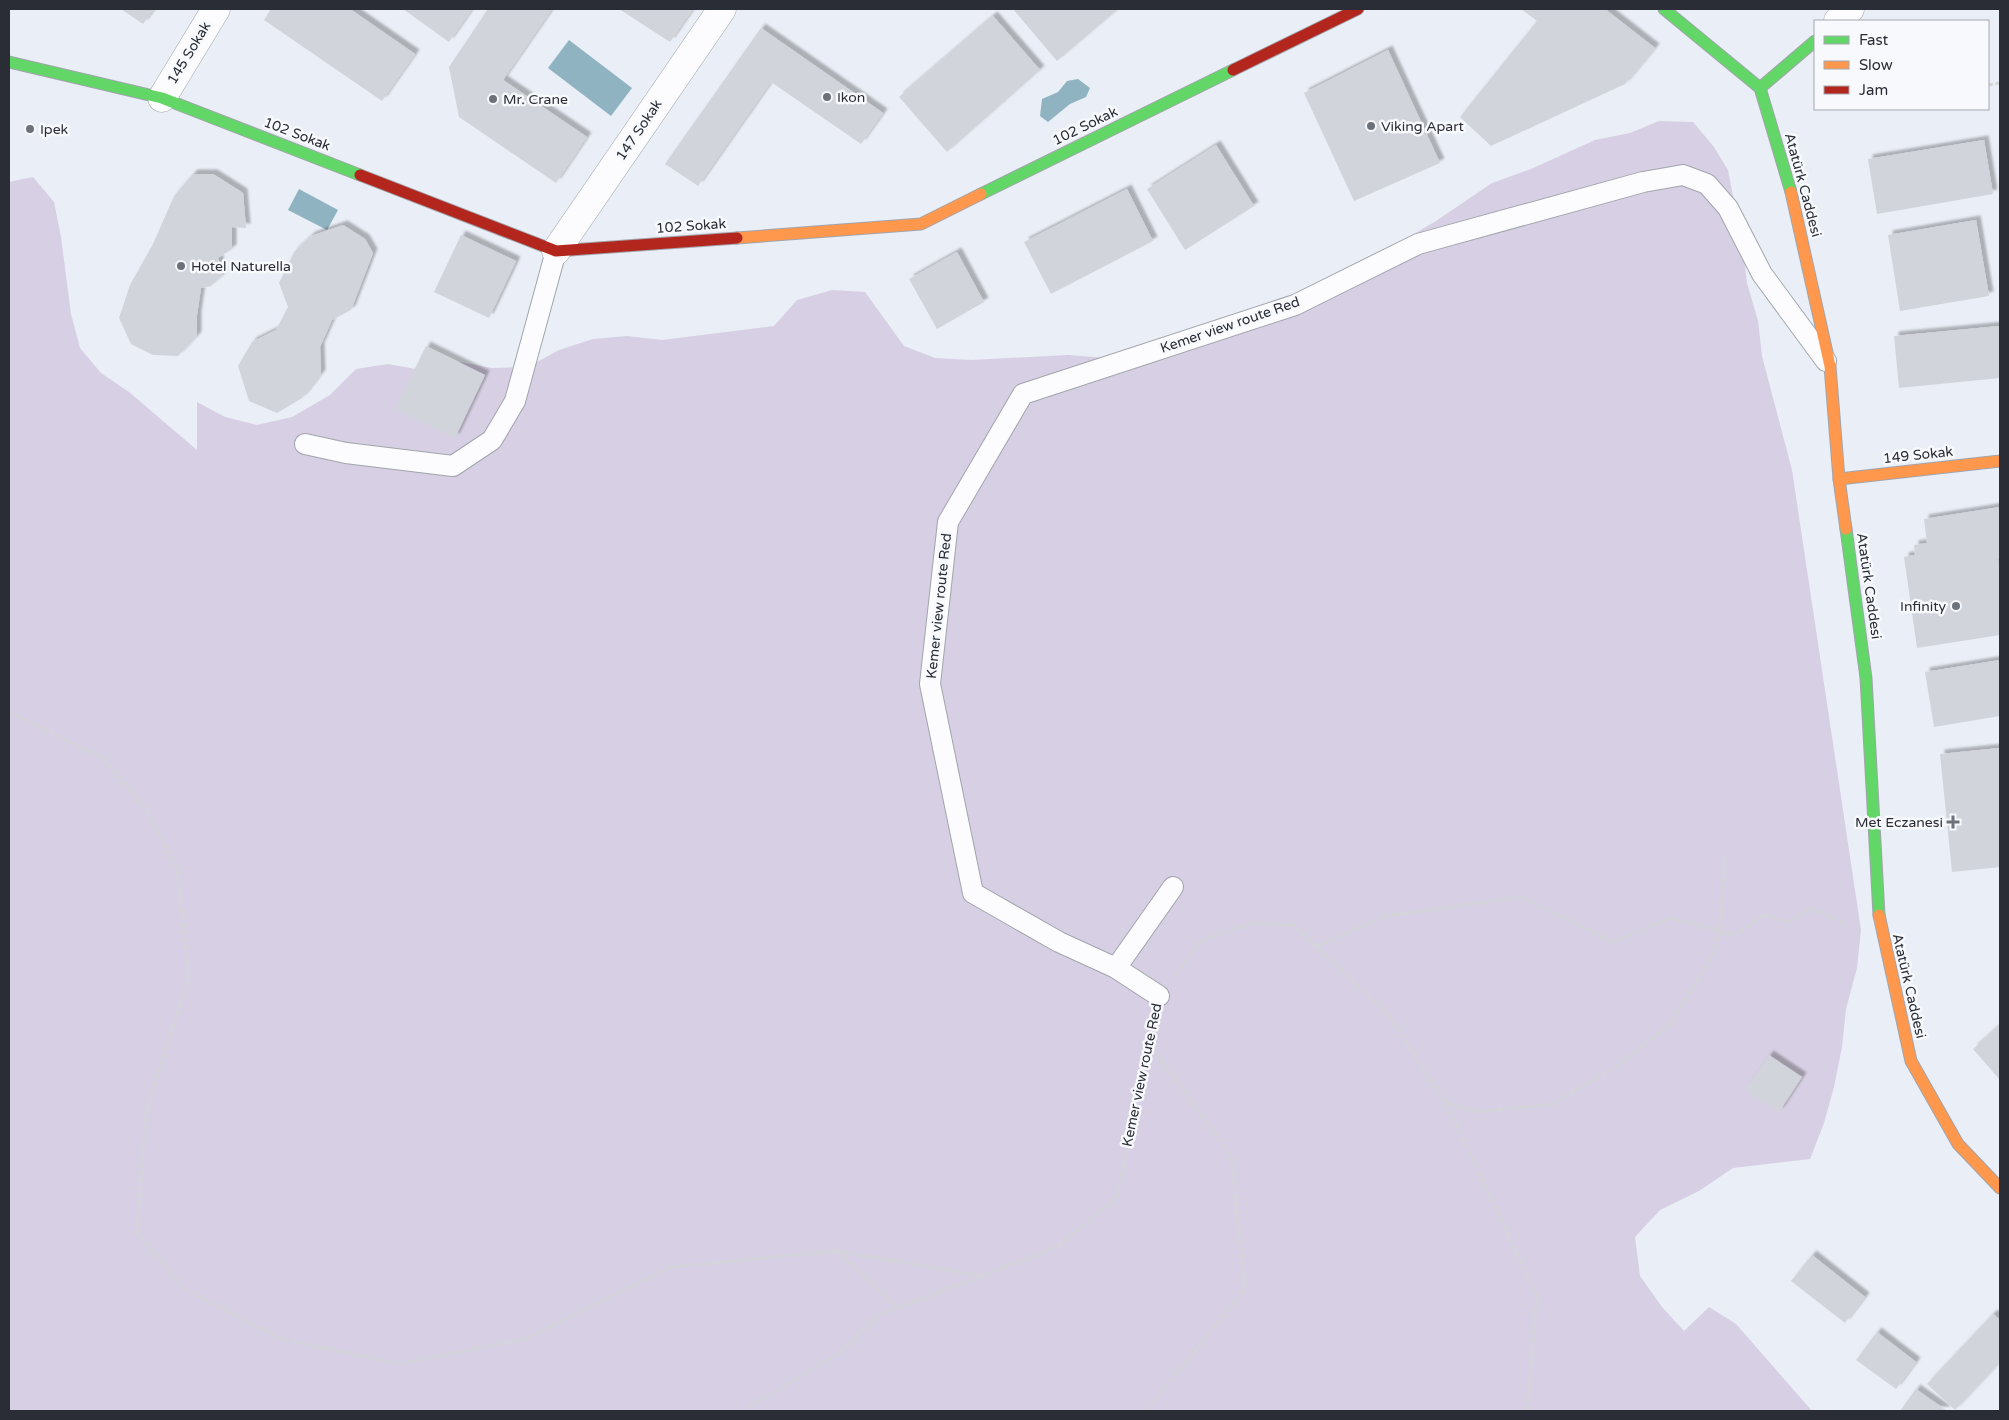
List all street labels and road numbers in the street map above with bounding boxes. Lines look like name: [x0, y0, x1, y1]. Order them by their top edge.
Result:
street label: 145 Sokak: [164, 18, 215, 87]
street label: 147 Sokak: [612, 96, 666, 164]
street label: 102 Sokak: [1050, 103, 1121, 149]
street label: 102 Sokak: [261, 113, 333, 155]
street label: Atatürk Caddesi: [1781, 131, 1825, 239]
street label: 102 Sokak: [655, 215, 727, 237]
street label: Kemer view route Red: [1158, 293, 1302, 357]
street label: 149 Sokak: [1882, 443, 1954, 467]
street label: Kemer view route Red: [923, 532, 955, 680]
street label: Atatürk Caddesi: [1853, 532, 1885, 640]
street label: Atatürk Caddesi: [1889, 932, 1929, 1040]
street label: Kemer view route Red: [1118, 1002, 1166, 1148]

